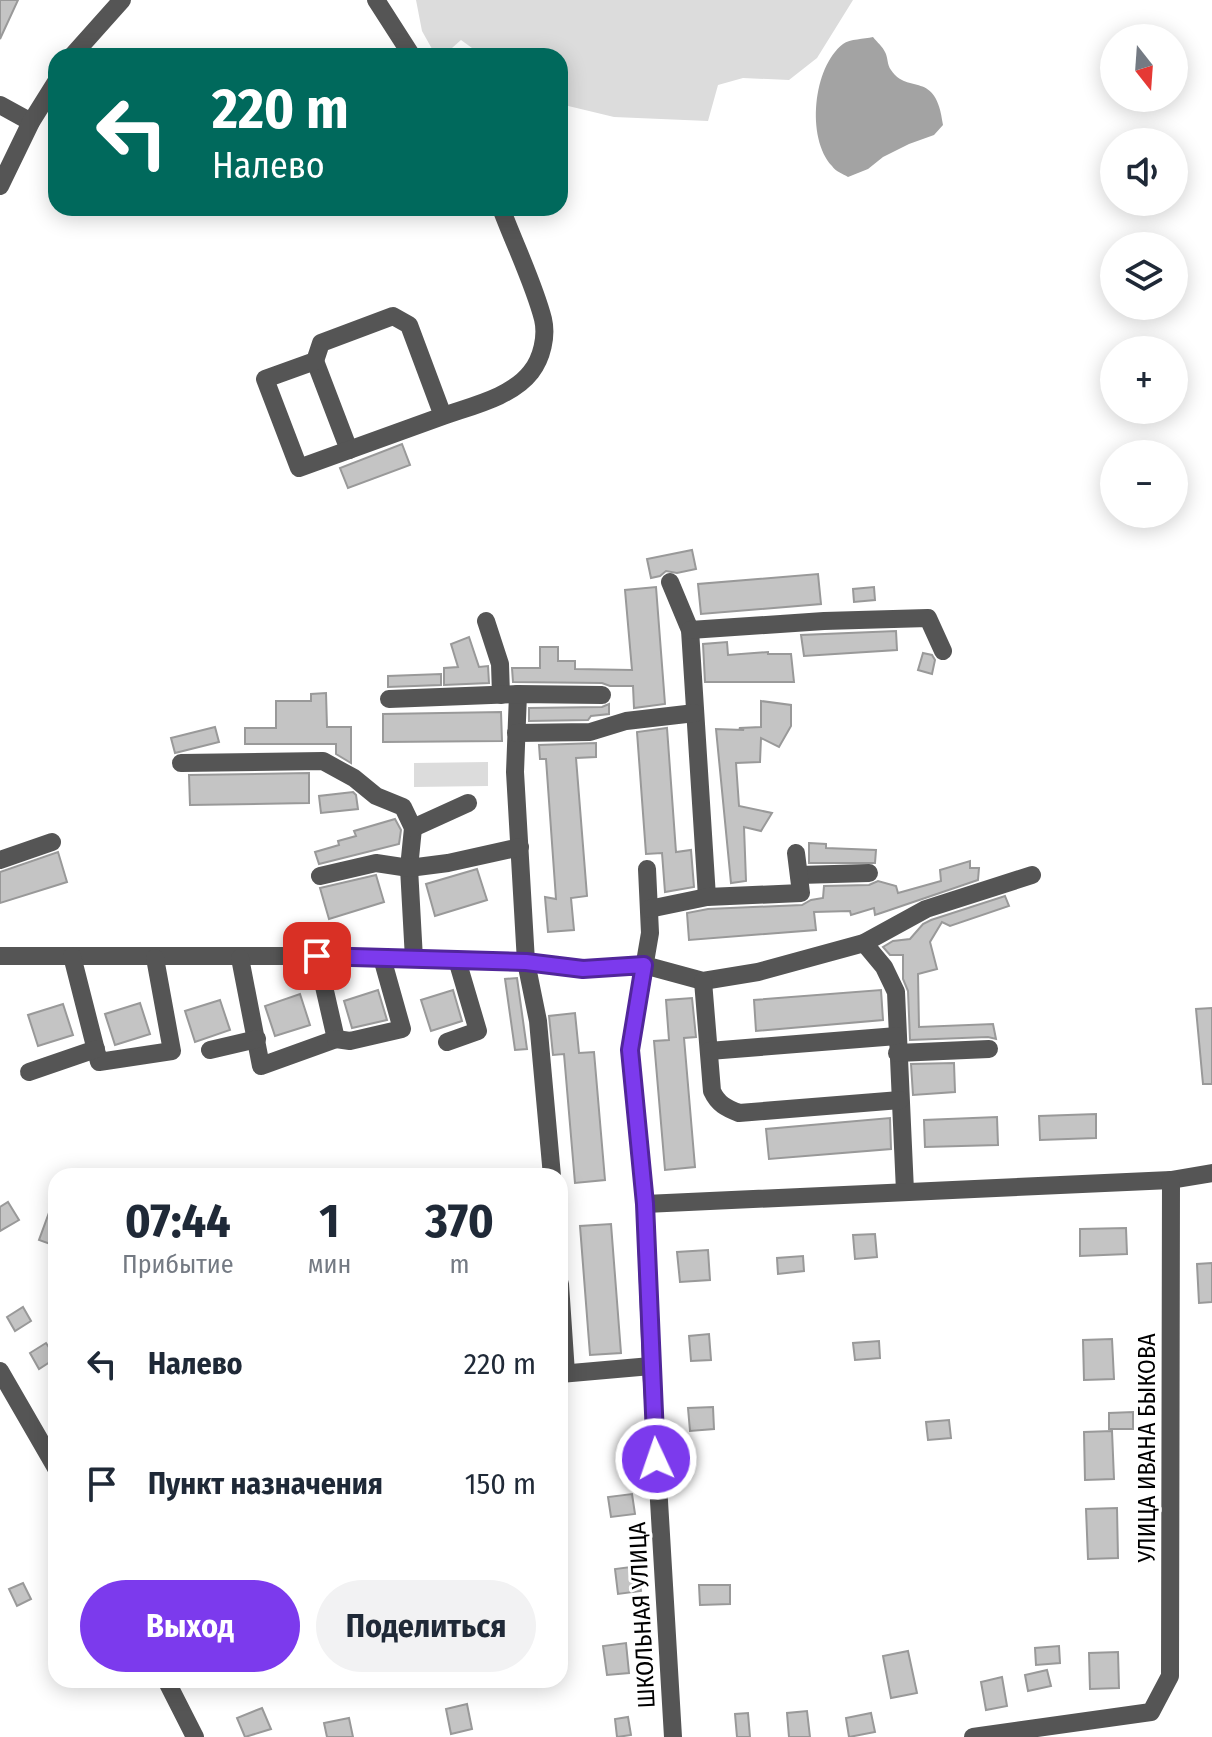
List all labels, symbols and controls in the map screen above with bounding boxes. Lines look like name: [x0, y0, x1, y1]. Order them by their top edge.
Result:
north arrow: [1100, 24, 1188, 112]
map controls: [1100, 24, 1188, 528]
text: 220 m: [212, 76, 349, 143]
icon: left: [80, 80, 184, 184]
button: sound: [1100, 128, 1188, 216]
text: Налево: [212, 144, 325, 188]
button: layers: [1100, 232, 1188, 320]
button: +: [1100, 336, 1188, 424]
button: −: [1100, 440, 1188, 528]
pin: [283, 922, 351, 990]
icon: arrive: [295, 934, 339, 978]
text: 07:44: [125, 1192, 231, 1250]
text: 1: [319, 1192, 340, 1250]
text: 370: [425, 1192, 494, 1250]
text: Прибытие: [122, 1249, 234, 1280]
text: мин: [308, 1249, 351, 1280]
text: m: [450, 1249, 470, 1280]
street label: УЛИЦА ИВАНА БЫКОВА: [1133, 1333, 1161, 1564]
icon: left: [80, 1342, 124, 1386]
text: Налево: [148, 1346, 243, 1382]
text: 220 m: [464, 1346, 536, 1382]
position arrow: [614, 1417, 698, 1501]
icon: arrive: [80, 1462, 124, 1506]
text: Пункт назначения: [148, 1466, 383, 1502]
text: 150 m: [465, 1466, 536, 1502]
street label: ШКОЛЬНАЯ УЛИЦА: [623, 1521, 661, 1709]
button: Выход: [80, 1580, 300, 1672]
button: Поделиться: [316, 1580, 536, 1672]

